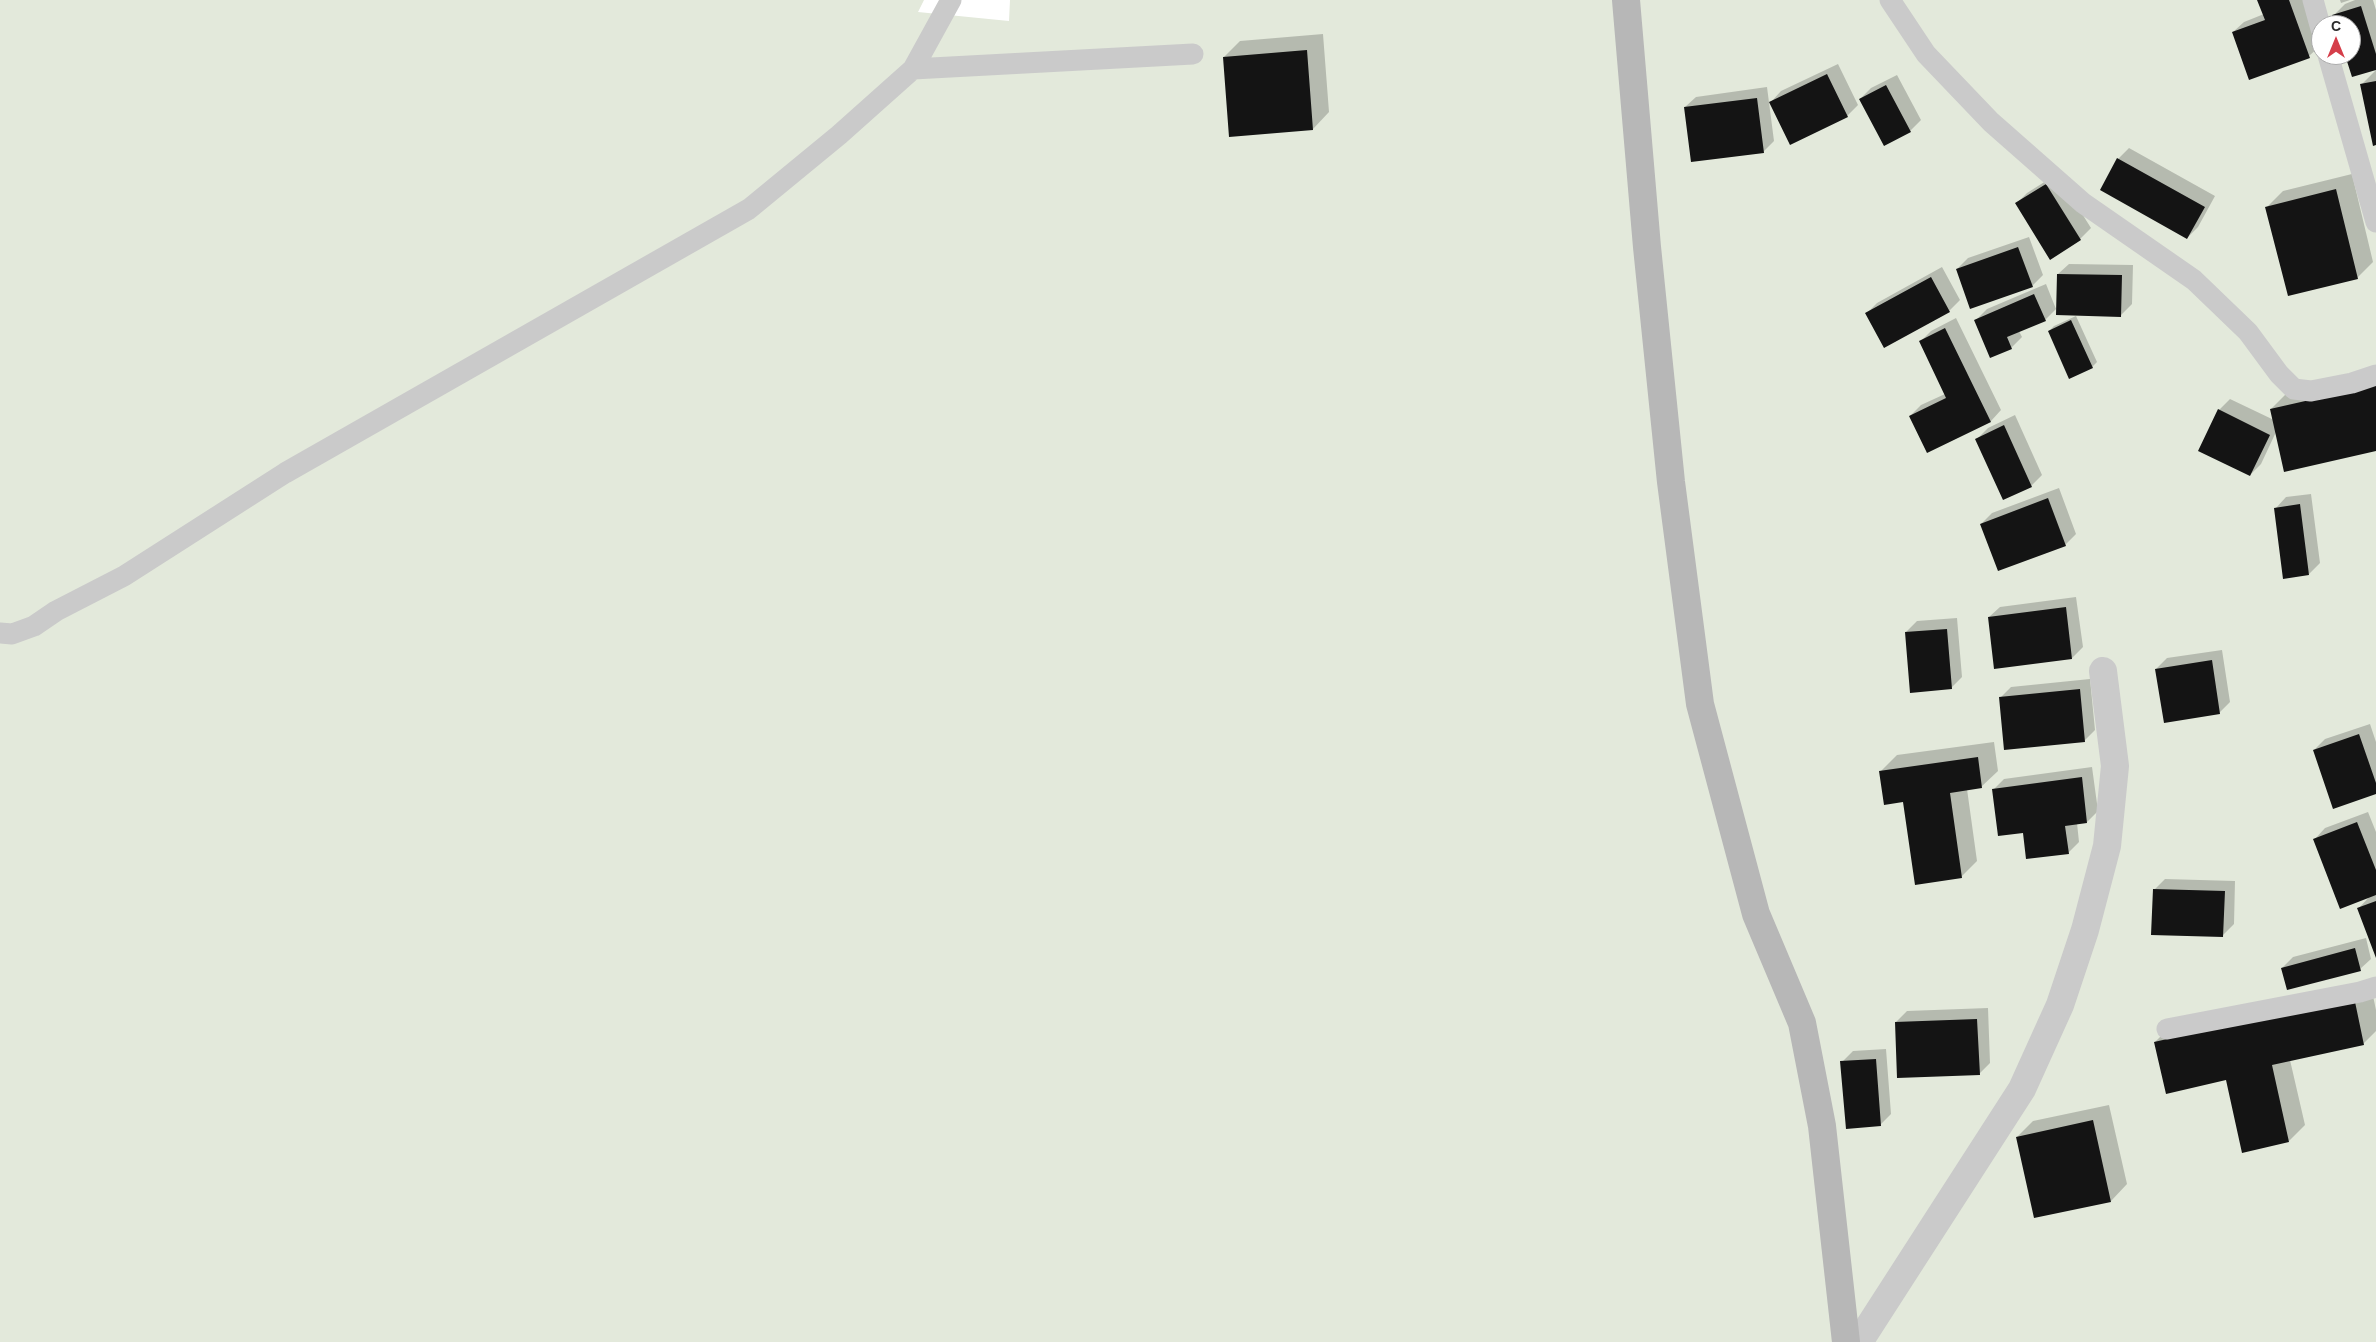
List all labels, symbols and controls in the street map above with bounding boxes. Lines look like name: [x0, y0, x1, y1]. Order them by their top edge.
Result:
north arrow: [2311, 15, 2361, 65]
text: С: [2331, 17, 2341, 35]

